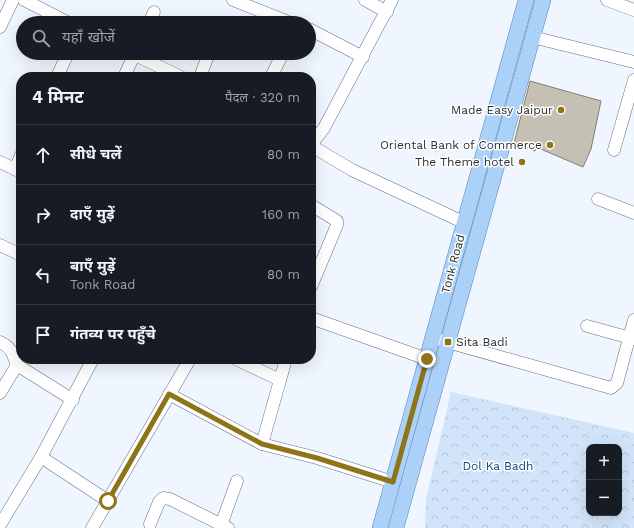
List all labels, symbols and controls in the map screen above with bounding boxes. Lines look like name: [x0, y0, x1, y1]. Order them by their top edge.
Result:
search box: [16, 16, 316, 60]
icon: search: [30, 27, 52, 49]
text: यहाँ खोजें: [62, 28, 115, 46]
text: 4 मिनट: [32, 87, 84, 107]
text: पैदल · 320 m: [225, 90, 300, 105]
place label: Made Easy Jaipur: [451, 103, 553, 117]
marker: Made Easy Jaipur: [556, 105, 566, 115]
place label: Oriental Bank of Commerce: [380, 138, 542, 152]
marker: Oriental Bank of Commerce: [545, 140, 555, 150]
icon: ahead: [32, 144, 54, 166]
text: सीधे चलें: [70, 145, 122, 163]
text: 80 m: [267, 147, 300, 162]
place label: The Theme hotel: [415, 155, 514, 169]
marker: The Theme hotel: [517, 157, 527, 167]
icon: right: [32, 204, 54, 226]
text: दाएँ मुड़ें: [70, 205, 115, 223]
text: 160 m: [262, 207, 300, 222]
street label: Tonk Road: [438, 233, 468, 295]
text: बाएँ मुड़ें: [70, 257, 115, 275]
icon: left: [32, 264, 54, 286]
text: 80 m: [267, 267, 300, 282]
text: Tonk Road: [70, 277, 136, 292]
icon: arrive: [32, 324, 54, 346]
text: गंतव्य पर पहुँचे: [70, 325, 156, 343]
place label: Sita Badi: [456, 335, 508, 349]
marker: Sita Badi: [443, 337, 453, 347]
route end: [418, 350, 436, 368]
map controls: [586, 444, 622, 516]
button: +: [586, 444, 622, 480]
park label: Dol Ka Badh: [462, 459, 534, 473]
button: −: [586, 480, 622, 516]
route start: [99, 492, 117, 510]

